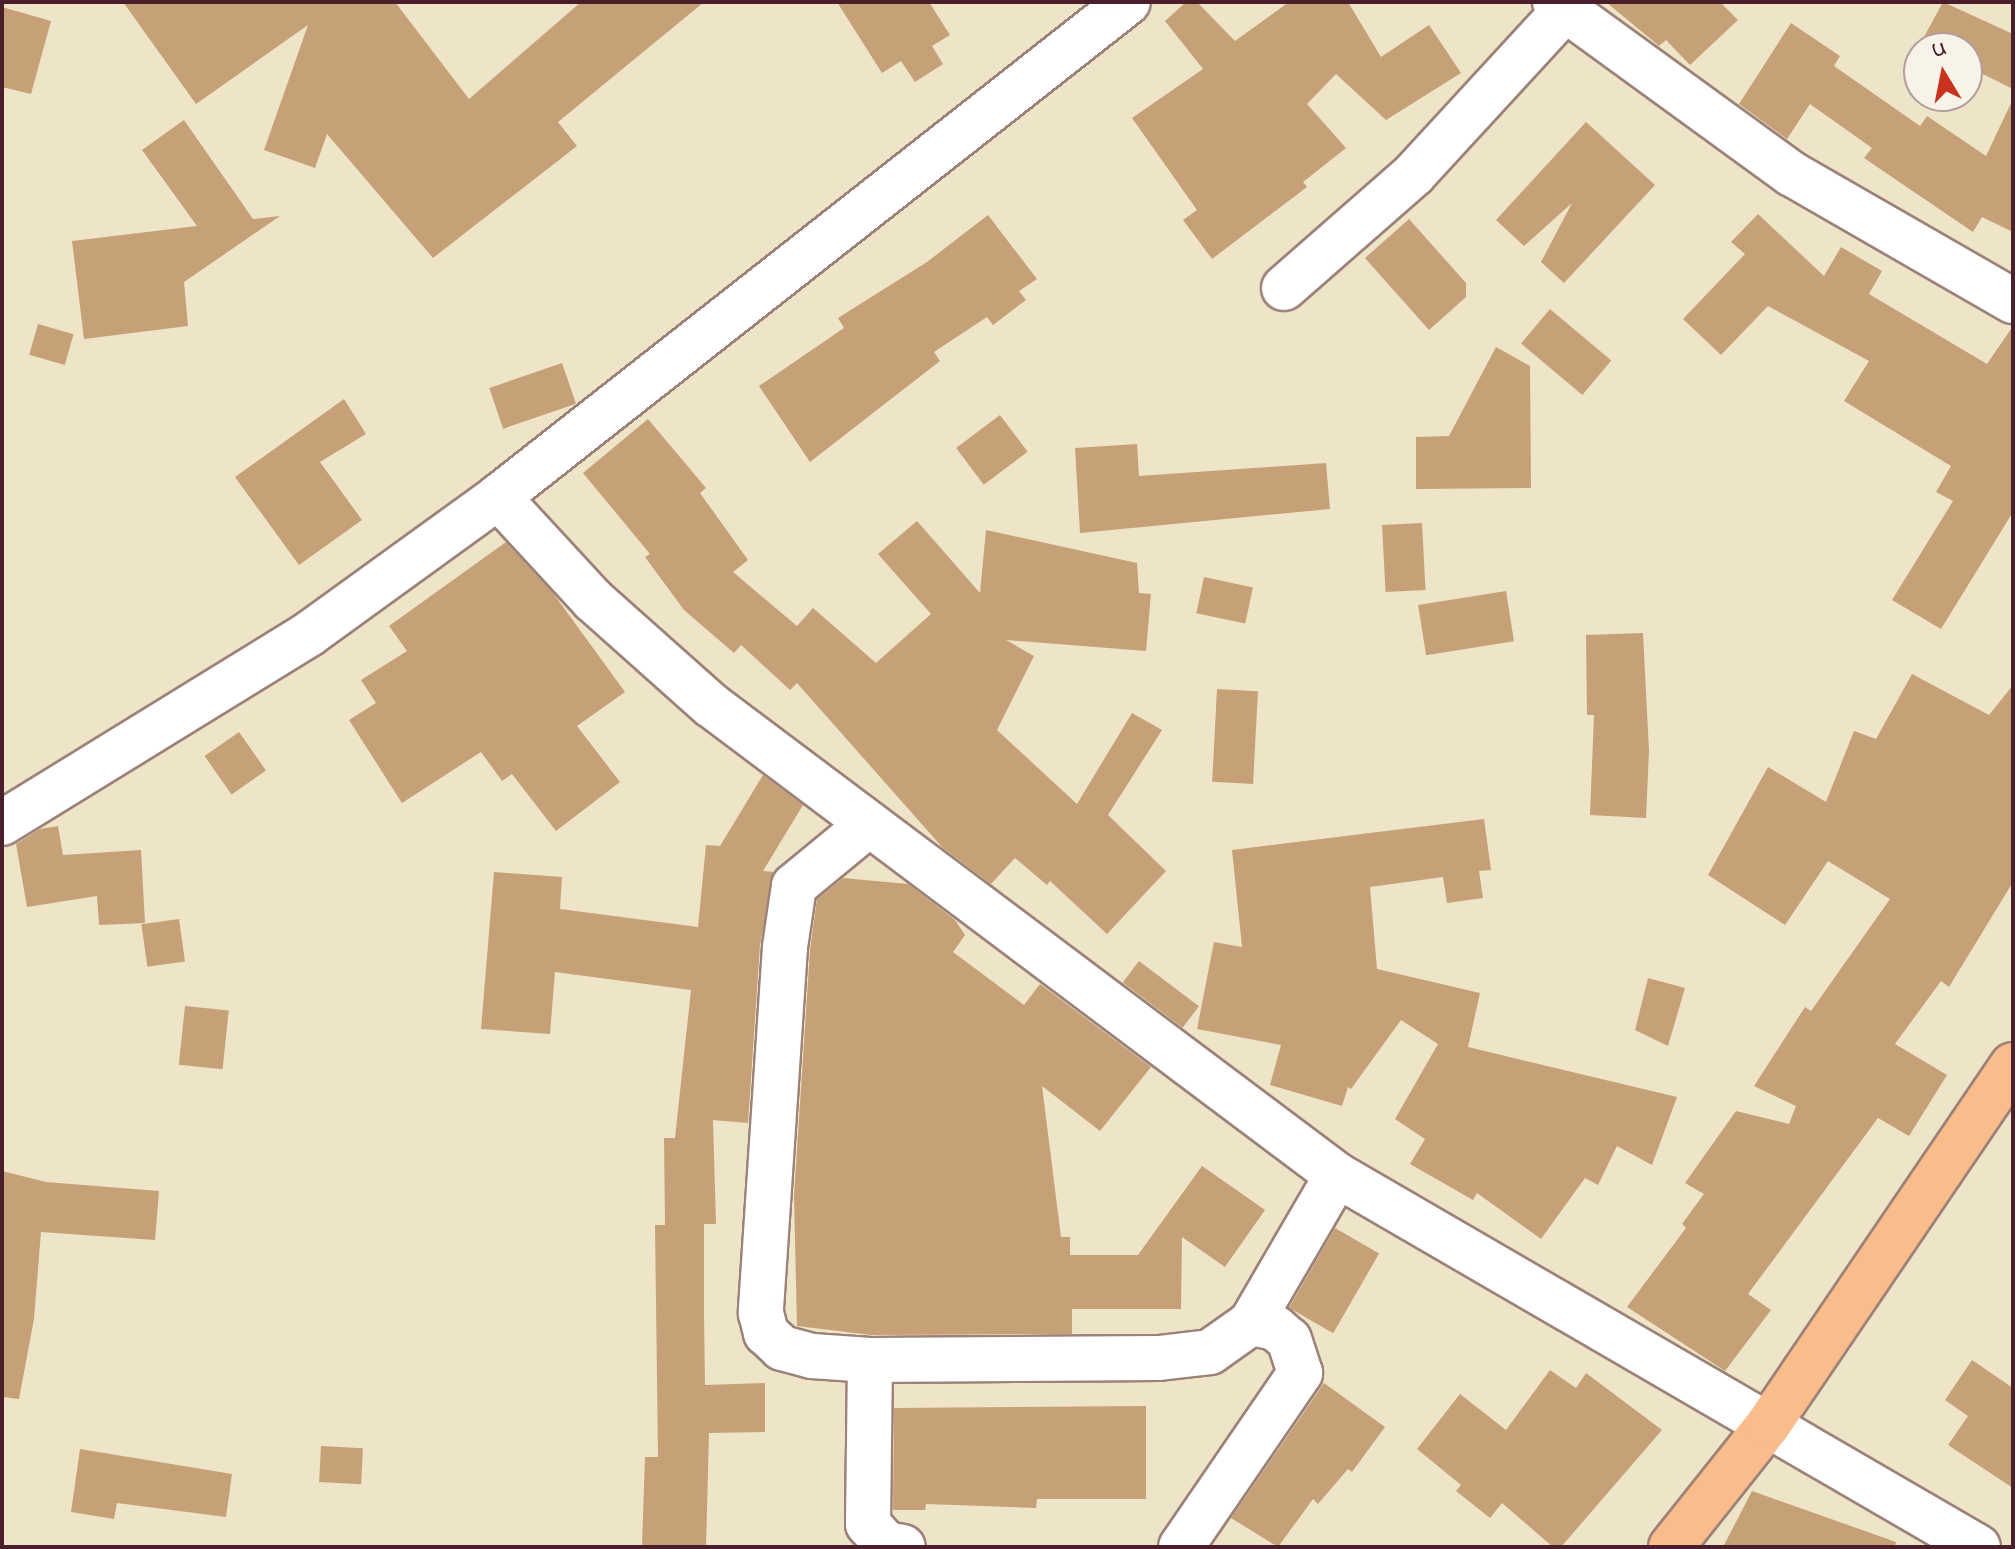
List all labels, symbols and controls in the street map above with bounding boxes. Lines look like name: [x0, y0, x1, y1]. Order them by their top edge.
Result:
north arrow: [1903, 32, 1983, 112]
text: U: [1930, 33, 1949, 67]

